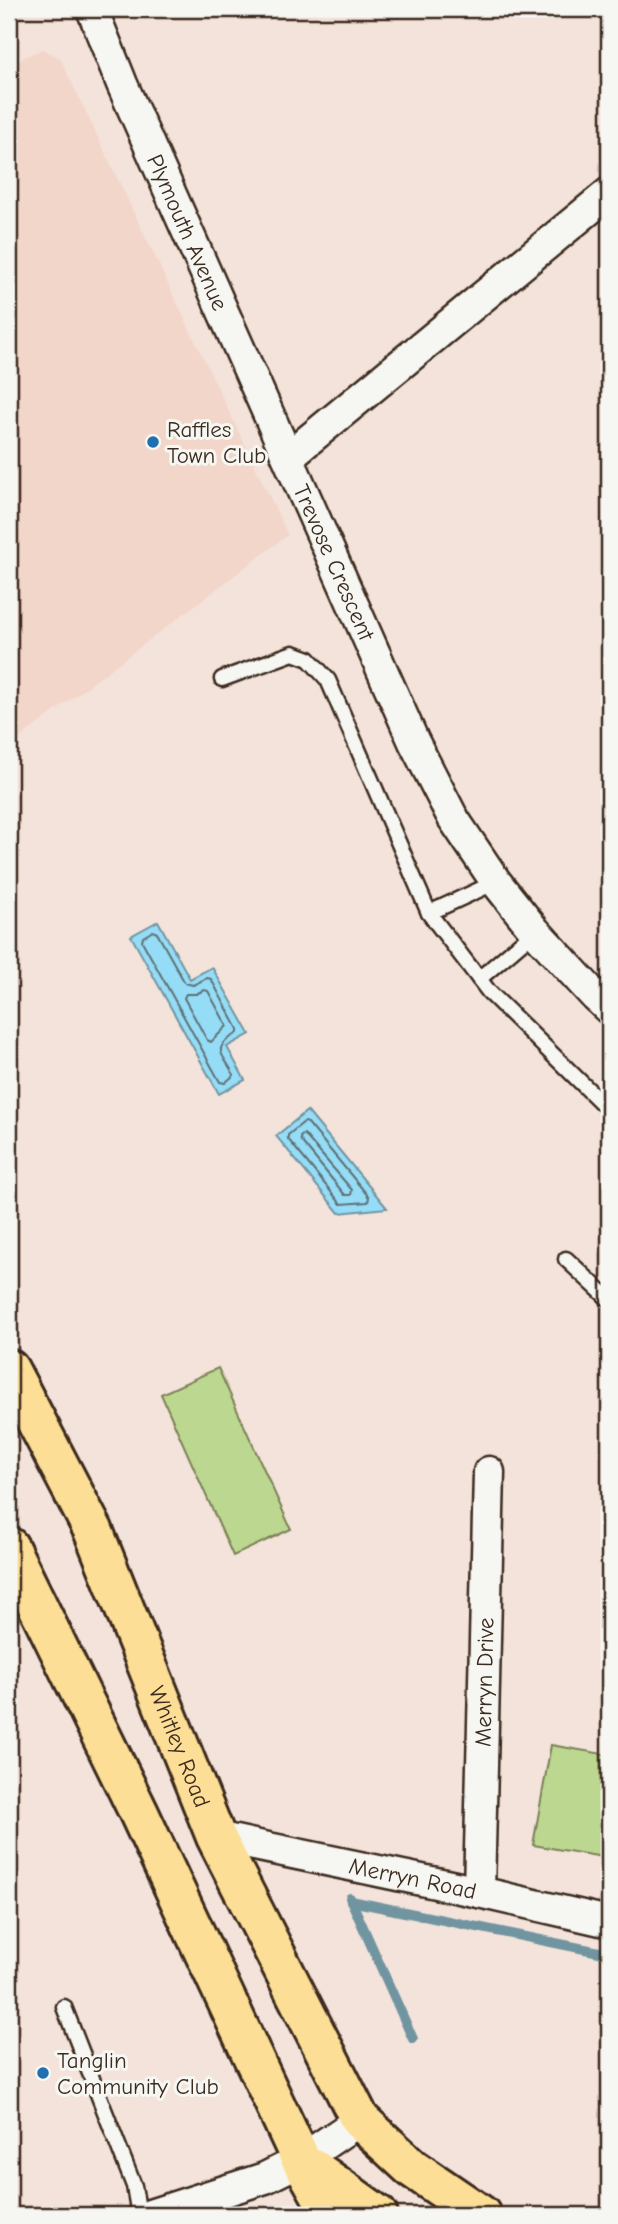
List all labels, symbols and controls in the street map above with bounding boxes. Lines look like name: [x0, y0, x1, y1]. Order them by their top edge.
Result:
street label: Plymouth Avenue: [141, 150, 234, 314]
place label: Raffles Town Club: [167, 416, 266, 469]
marker: Raffles Town Club: [145, 434, 161, 450]
street label: Trevose Crescent: [288, 480, 381, 646]
street label: Merryn Drive: [469, 1617, 499, 1747]
street label: Whitley Road: [143, 1682, 216, 1811]
street label: Merryn Road: [347, 1852, 479, 1905]
place label: Tanglin Community Club: [57, 2047, 219, 2100]
marker: Tanglin Community Club: [35, 2065, 51, 2081]

